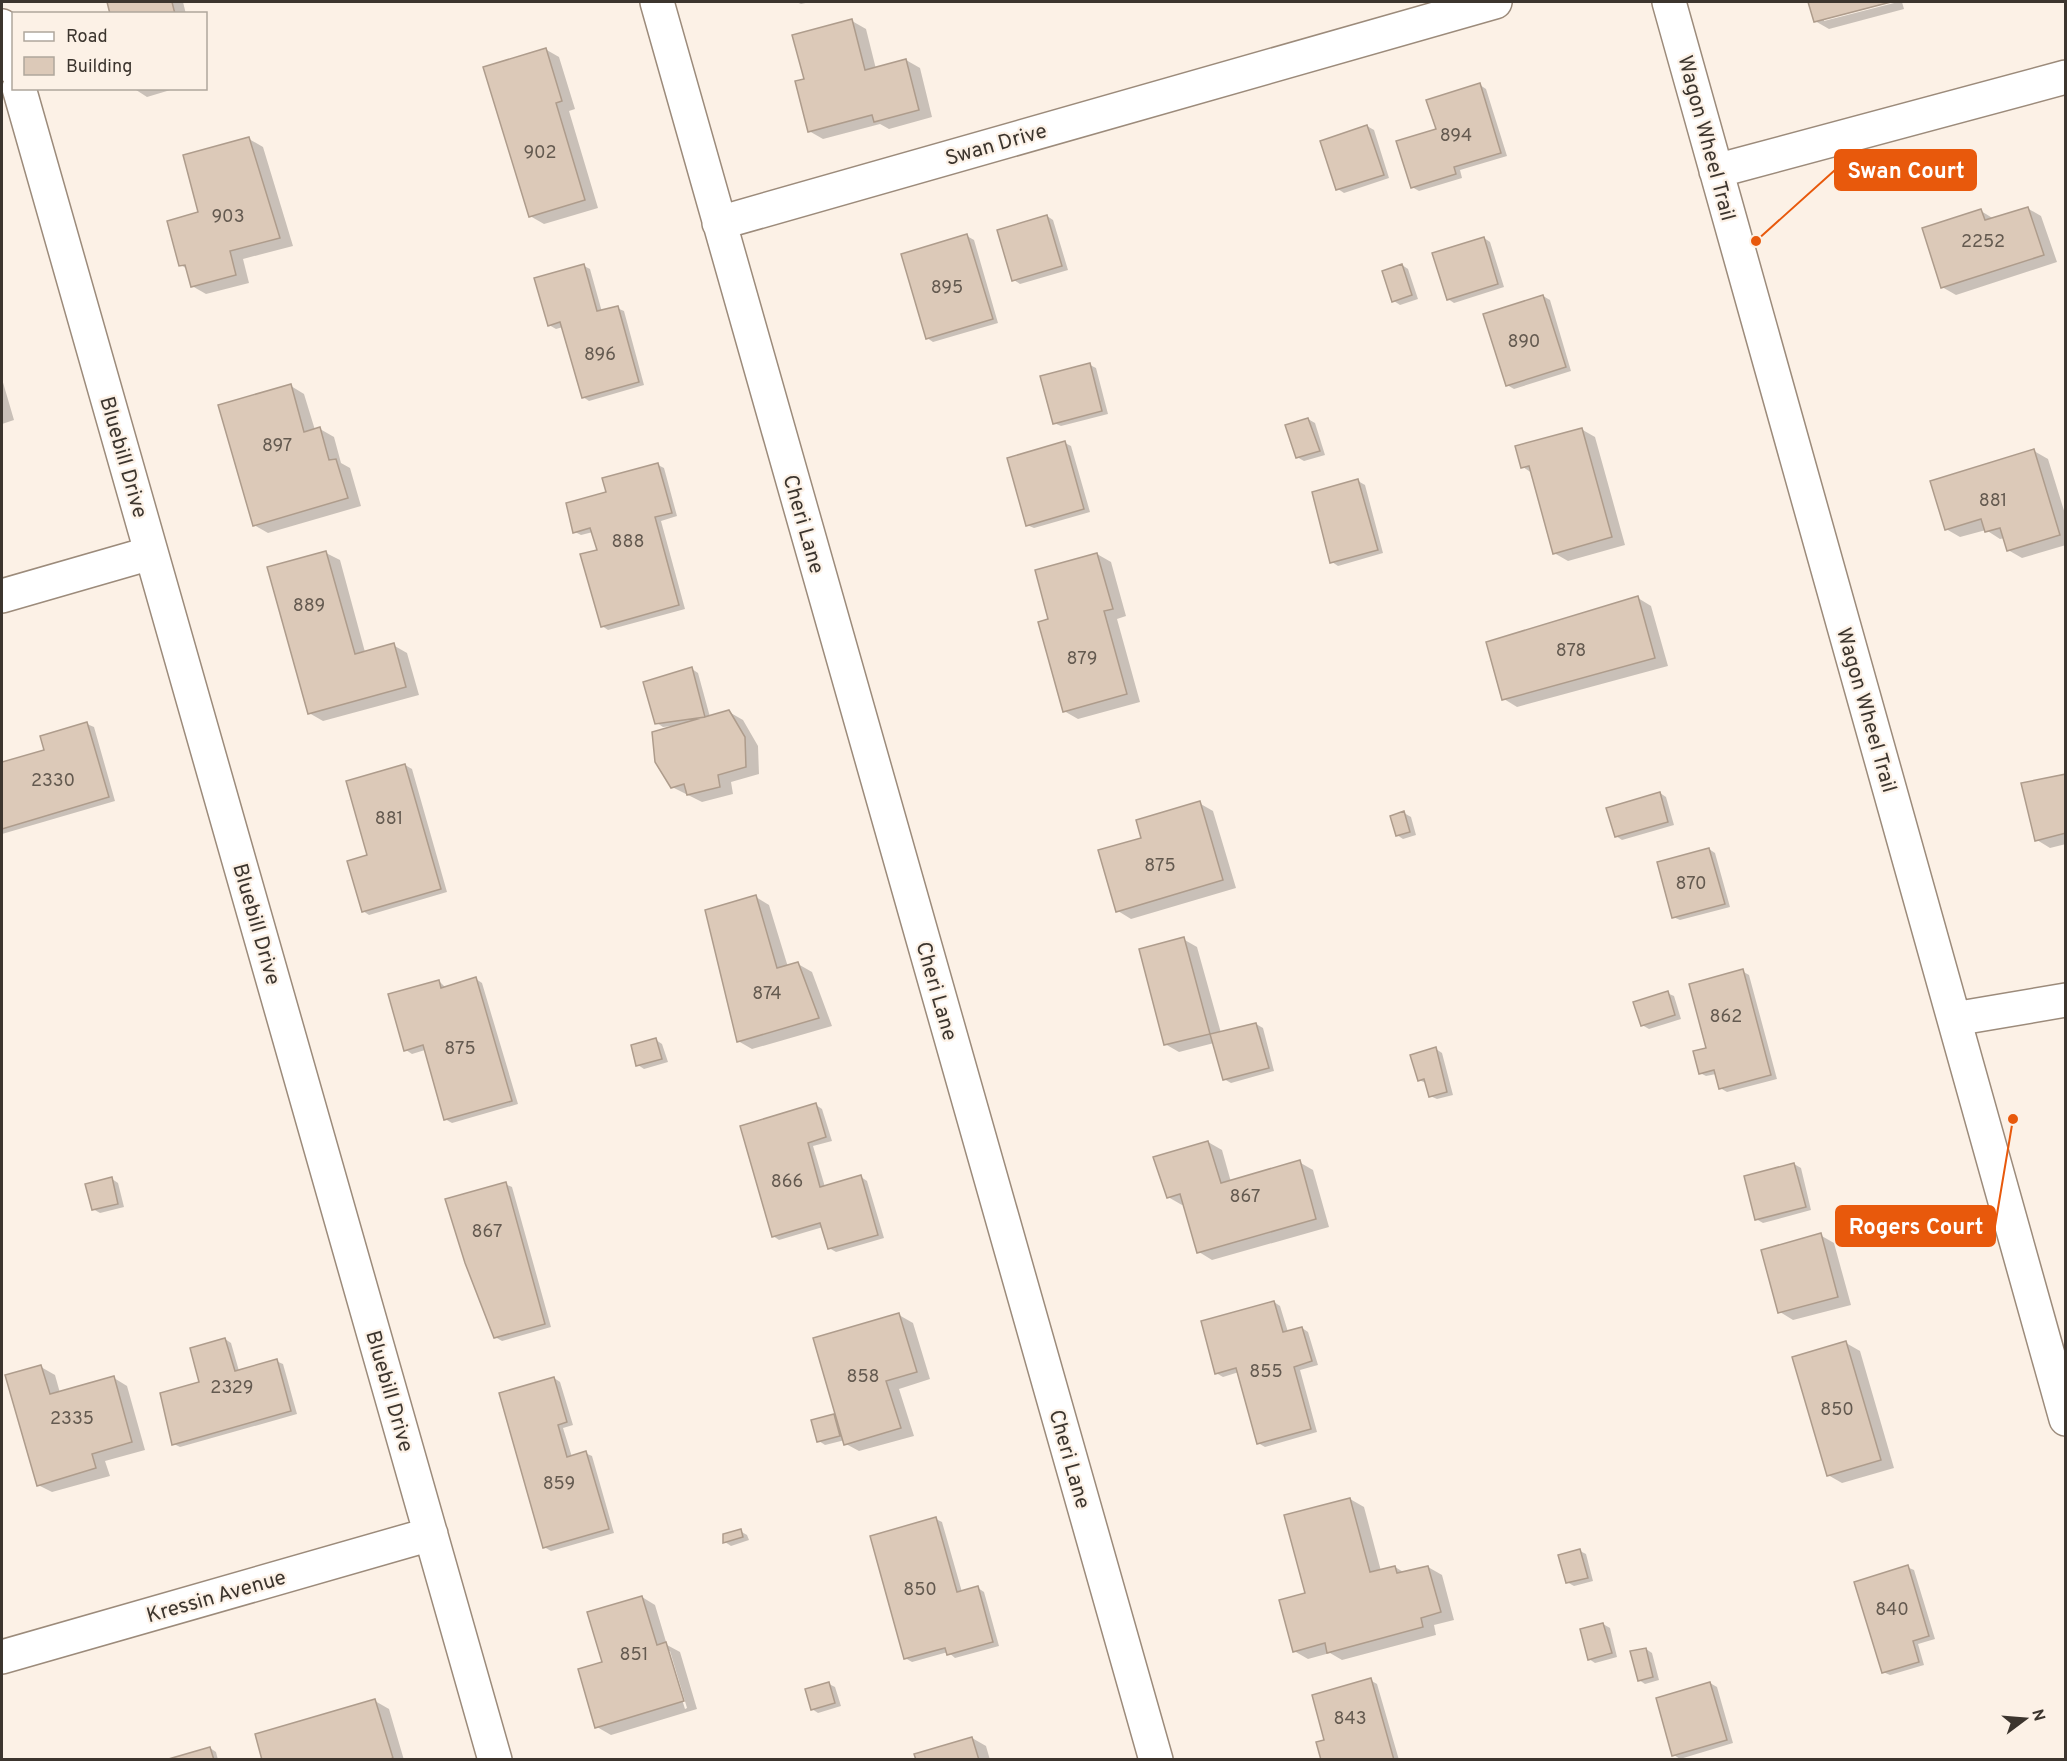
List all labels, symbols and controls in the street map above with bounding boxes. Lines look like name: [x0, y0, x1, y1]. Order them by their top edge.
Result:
legend: [12, 12, 207, 90]
text: Road: [66, 26, 108, 49]
street label: Wagon Wheel Trail: [1670, 53, 1741, 224]
text: Building: [66, 56, 132, 79]
street label: Swan Drive: [942, 118, 1050, 173]
house number: 894: [1440, 125, 1472, 148]
house number: 902: [523, 142, 557, 165]
callout: Swan Court: [1835, 150, 1976, 190]
text: Swan Court: [1847, 159, 1965, 186]
house number: 903: [212, 206, 245, 229]
house number: 2252: [1961, 231, 2005, 254]
house number: 895: [931, 277, 963, 300]
house number: 890: [1508, 331, 1540, 354]
house number: 896: [584, 344, 616, 367]
street label: Bluebill Drive: [92, 394, 153, 521]
house number: 897: [262, 435, 292, 458]
street label: Cheri Lane: [776, 472, 830, 577]
house number: 881: [1979, 490, 2007, 513]
house number: 888: [612, 531, 645, 554]
house number: 889: [293, 595, 325, 618]
street label: Wagon Wheel Trail: [1829, 625, 1902, 796]
house number: 878: [1556, 640, 1586, 663]
house number: 879: [1067, 648, 1097, 671]
house number: 2330: [31, 770, 75, 793]
house number: 881: [375, 808, 403, 831]
house number: 875: [1144, 855, 1176, 878]
street label: Bluebill Drive: [225, 861, 286, 988]
house number: 870: [1675, 873, 1707, 896]
street label: Cheri Lane: [909, 939, 963, 1044]
house number: 874: [752, 983, 782, 1006]
house number: 862: [1710, 1006, 1742, 1029]
house number: 875: [444, 1038, 476, 1061]
house number: 866: [771, 1171, 803, 1194]
house number: 867: [1230, 1186, 1260, 1209]
callout: Rogers Court: [1836, 1206, 1995, 1246]
text: Rogers Court: [1849, 1215, 1983, 1242]
house number: 867: [472, 1221, 502, 1244]
street label: Bluebill Drive: [358, 1328, 419, 1455]
house number: 855: [1249, 1361, 1283, 1384]
house number: 858: [846, 1366, 880, 1389]
house number: 2329: [210, 1377, 254, 1400]
house number: 850: [1820, 1399, 1854, 1422]
street label: Cheri Lane: [1042, 1407, 1096, 1512]
house number: 2335: [50, 1408, 94, 1431]
house number: 859: [543, 1473, 575, 1496]
street label: Kressin Avenue: [144, 1565, 289, 1630]
house number: 850: [903, 1579, 937, 1602]
house number: 840: [1875, 1599, 1909, 1622]
house number: 851: [620, 1644, 648, 1667]
north arrow: [1995, 1689, 2055, 1749]
text: N: [2026, 1707, 2049, 1724]
house number: 843: [1333, 1708, 1367, 1731]

